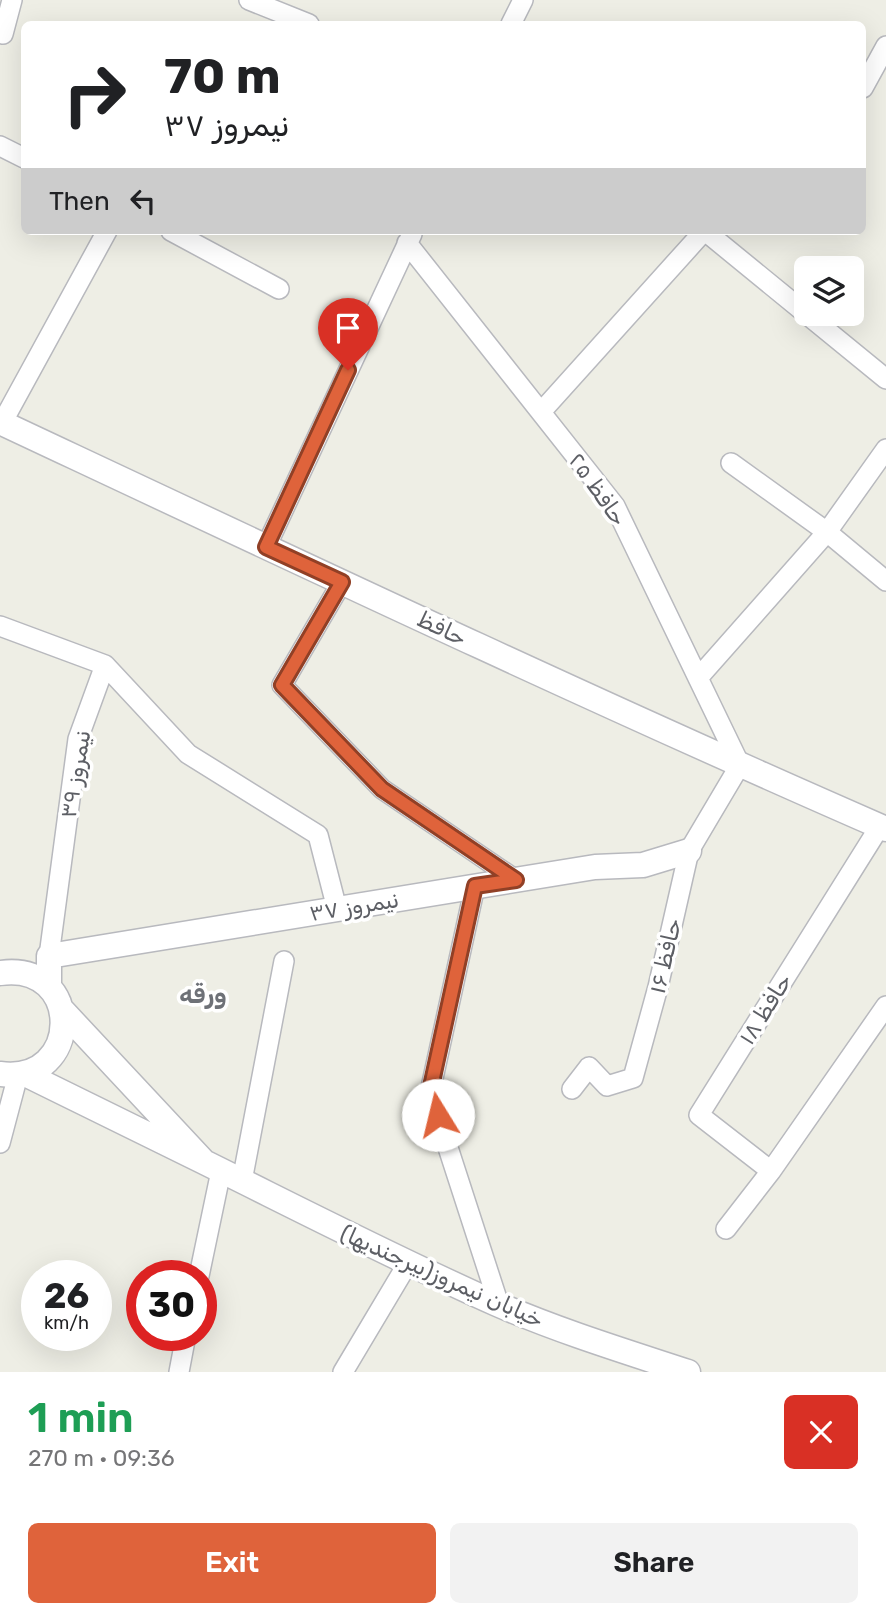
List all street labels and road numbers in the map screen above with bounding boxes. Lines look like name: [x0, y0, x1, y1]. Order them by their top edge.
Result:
street label: حافظ ۲۵: [563, 447, 633, 531]
street label: حافظ: [413, 604, 471, 652]
street label: نیمروز ۳۹: [53, 728, 97, 820]
street label: نیمروز ۳۷: [307, 885, 401, 927]
street label: حافظ ۱۶: [643, 916, 687, 996]
street label: حافظ ۱۸: [732, 968, 798, 1050]
street label: خیابان نیمروز(بیرجندیها): [336, 1219, 548, 1333]

